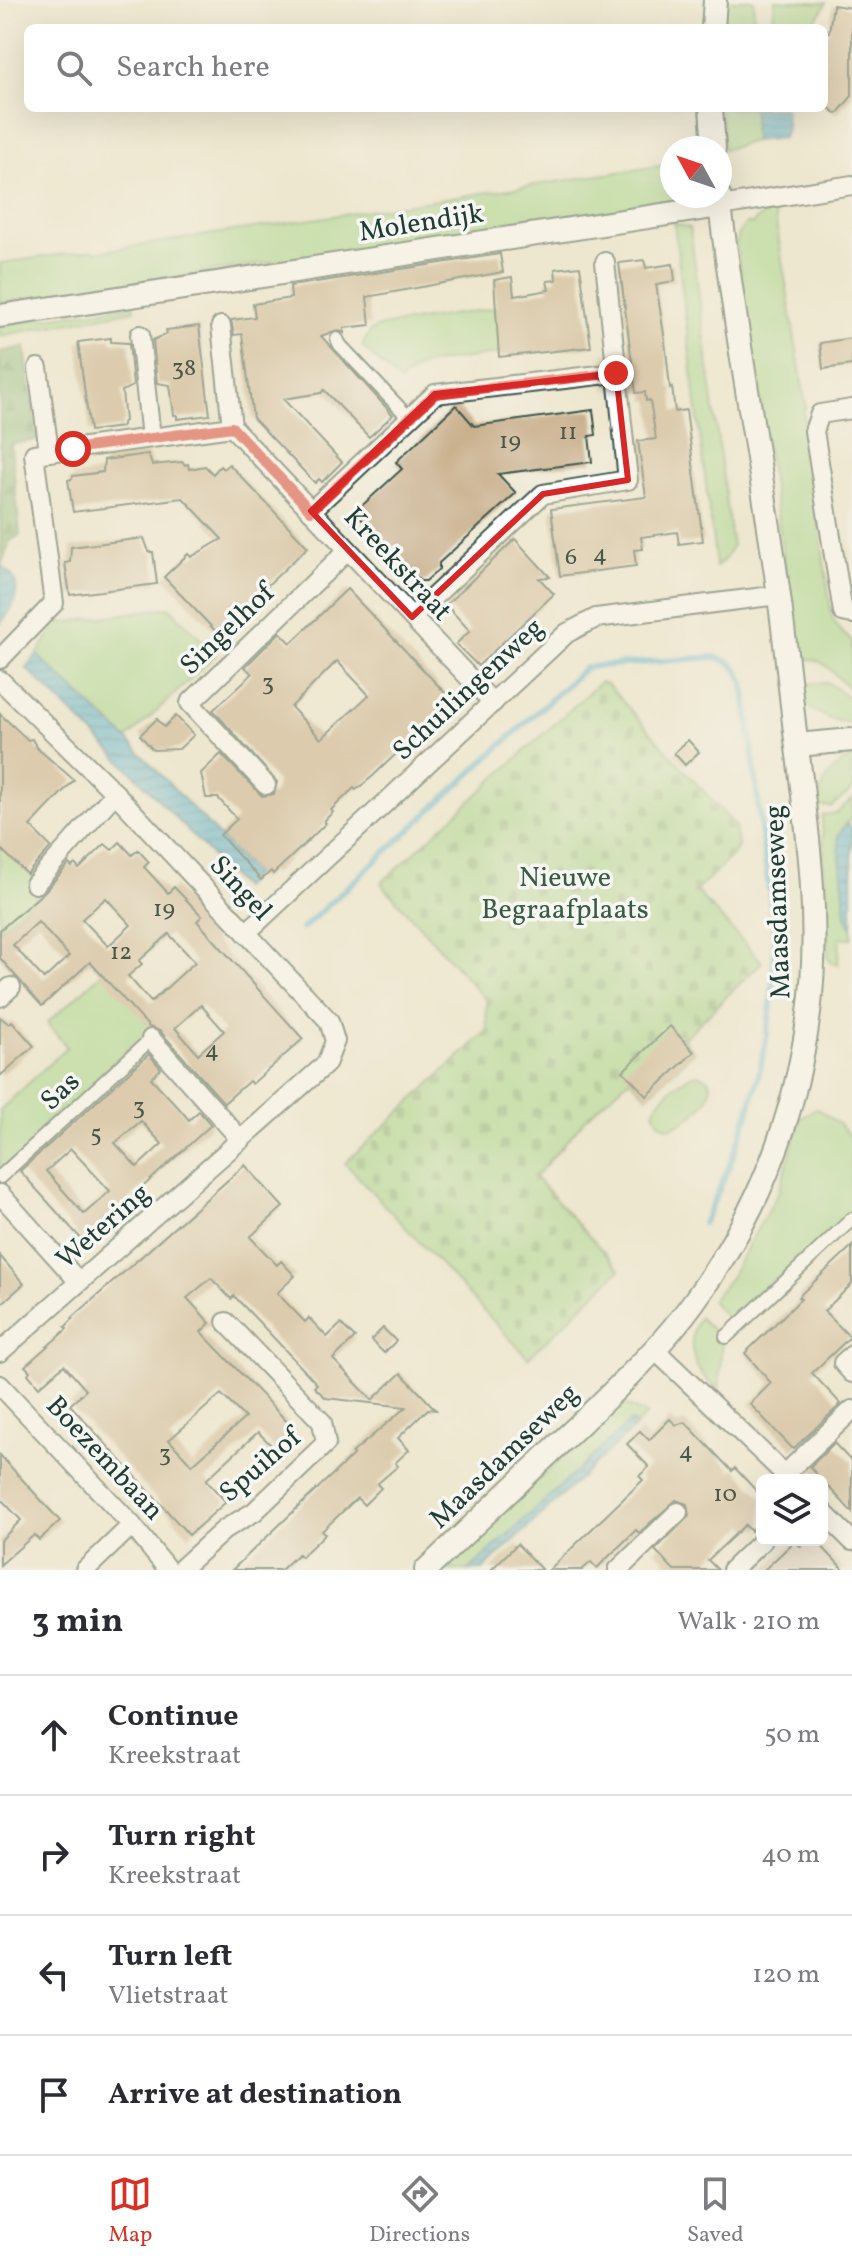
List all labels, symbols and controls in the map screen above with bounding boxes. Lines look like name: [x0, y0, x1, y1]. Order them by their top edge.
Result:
search box: [24, 24, 828, 112]
icon: search: [52, 46, 96, 90]
text: Search here: [116, 47, 270, 89]
north arrow: [660, 136, 732, 208]
street label: Molendijk: [356, 194, 486, 253]
house number: 38: [172, 352, 196, 386]
route end: [598, 355, 634, 391]
house number: 11: [559, 416, 577, 450]
house number: 19: [499, 425, 521, 459]
route start: [55, 431, 91, 467]
street label: Kreekstraat: [334, 499, 460, 630]
house number: 4: [593, 538, 607, 572]
house number: 6: [565, 541, 577, 575]
street label: Singelhof: [172, 573, 285, 685]
street label: Schuilingenweg: [385, 609, 553, 770]
house number: 3: [262, 667, 274, 701]
street label: Maasdamseweg: [756, 804, 801, 1000]
street label: Singel: [200, 847, 281, 930]
park label: Nieuwe Begraafplaats: [481, 859, 649, 930]
house number: 19: [153, 893, 175, 927]
house number: 12: [110, 936, 132, 970]
house number: 4: [205, 1034, 219, 1068]
street label: Sas: [32, 1063, 89, 1120]
house number: 3: [133, 1091, 145, 1125]
house number: 5: [90, 1118, 102, 1152]
street label: Wetering: [48, 1175, 159, 1279]
street label: Maasdamseweg: [421, 1375, 588, 1538]
street label: Boezembaan: [36, 1388, 172, 1530]
street label: Spuihof: [211, 1418, 312, 1512]
house number: 4: [679, 1435, 693, 1469]
house number: 3: [159, 1438, 171, 1472]
map controls: [756, 1474, 828, 1546]
button: layers: [756, 1474, 828, 1546]
house number: 10: [713, 1478, 737, 1512]
text: 3 min: [32, 1599, 123, 1646]
text: Walk · 210 m: [677, 1604, 820, 1640]
text: Continue: [108, 1696, 239, 1738]
icon: ahead: [32, 1713, 76, 1757]
text: 50 m: [764, 1717, 820, 1753]
text: Kreekstraat: [108, 1738, 241, 1774]
text: Turn right: [108, 1816, 256, 1858]
icon: right: [32, 1833, 76, 1877]
text: 40 m: [761, 1837, 820, 1873]
text: Kreekstraat: [108, 1858, 241, 1894]
text: Turn left: [108, 1936, 232, 1978]
icon: left: [32, 1953, 76, 1997]
text: 120 m: [752, 1957, 820, 1993]
text: Vlietstraat: [108, 1978, 228, 2014]
icon: arrive: [32, 2073, 76, 2117]
text: Arrive at destination: [108, 2074, 402, 2116]
tab: Map: [108, 2172, 152, 2251]
tab: Directions: [369, 2172, 470, 2251]
tab: Saved: [687, 2172, 744, 2251]

